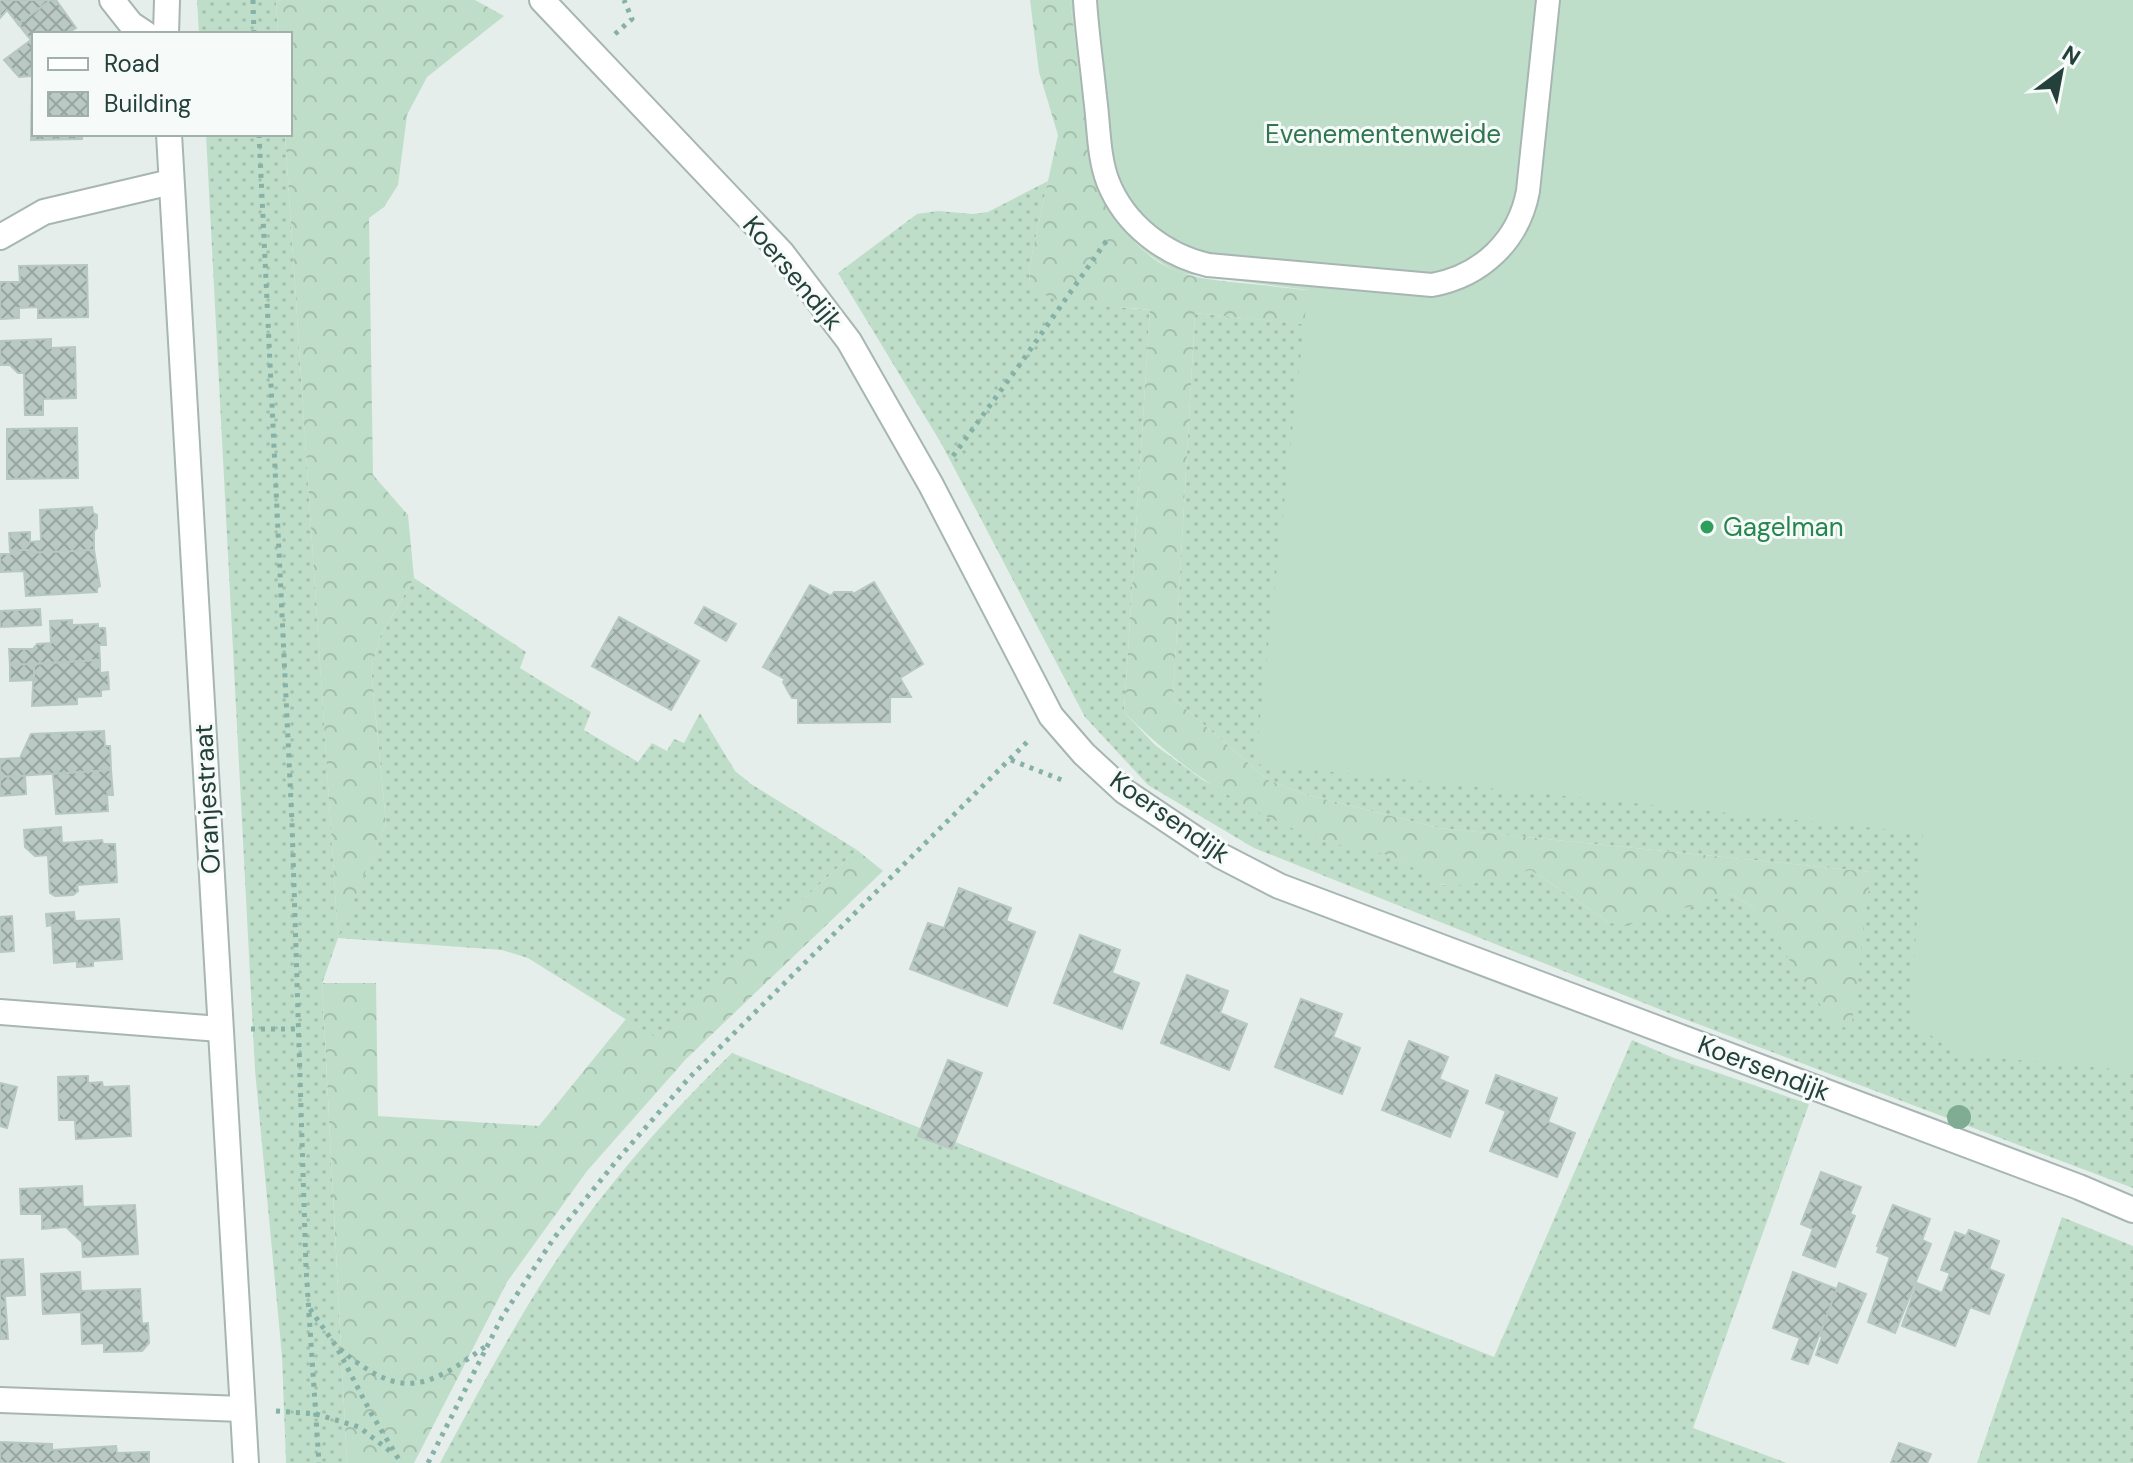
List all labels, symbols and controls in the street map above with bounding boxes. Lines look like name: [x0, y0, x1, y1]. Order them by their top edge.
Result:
legend: [32, 32, 292, 136]
north arrow: [2021, 32, 2101, 112]
text: N: [2057, 39, 2086, 72]
text: Road: [104, 48, 160, 79]
text: Building: [104, 88, 191, 119]
park label: Evenementenweide: [1265, 117, 1501, 151]
street label: Koersendijk: [735, 209, 851, 337]
place label: Gagelman: [1723, 510, 1844, 544]
marker: Gagelman: [1698, 518, 1716, 536]
street label: Oranjestraat: [186, 723, 228, 875]
street label: Koersendijk: [1103, 763, 1237, 871]
street label: Koersendijk: [1693, 1027, 1835, 1109]

